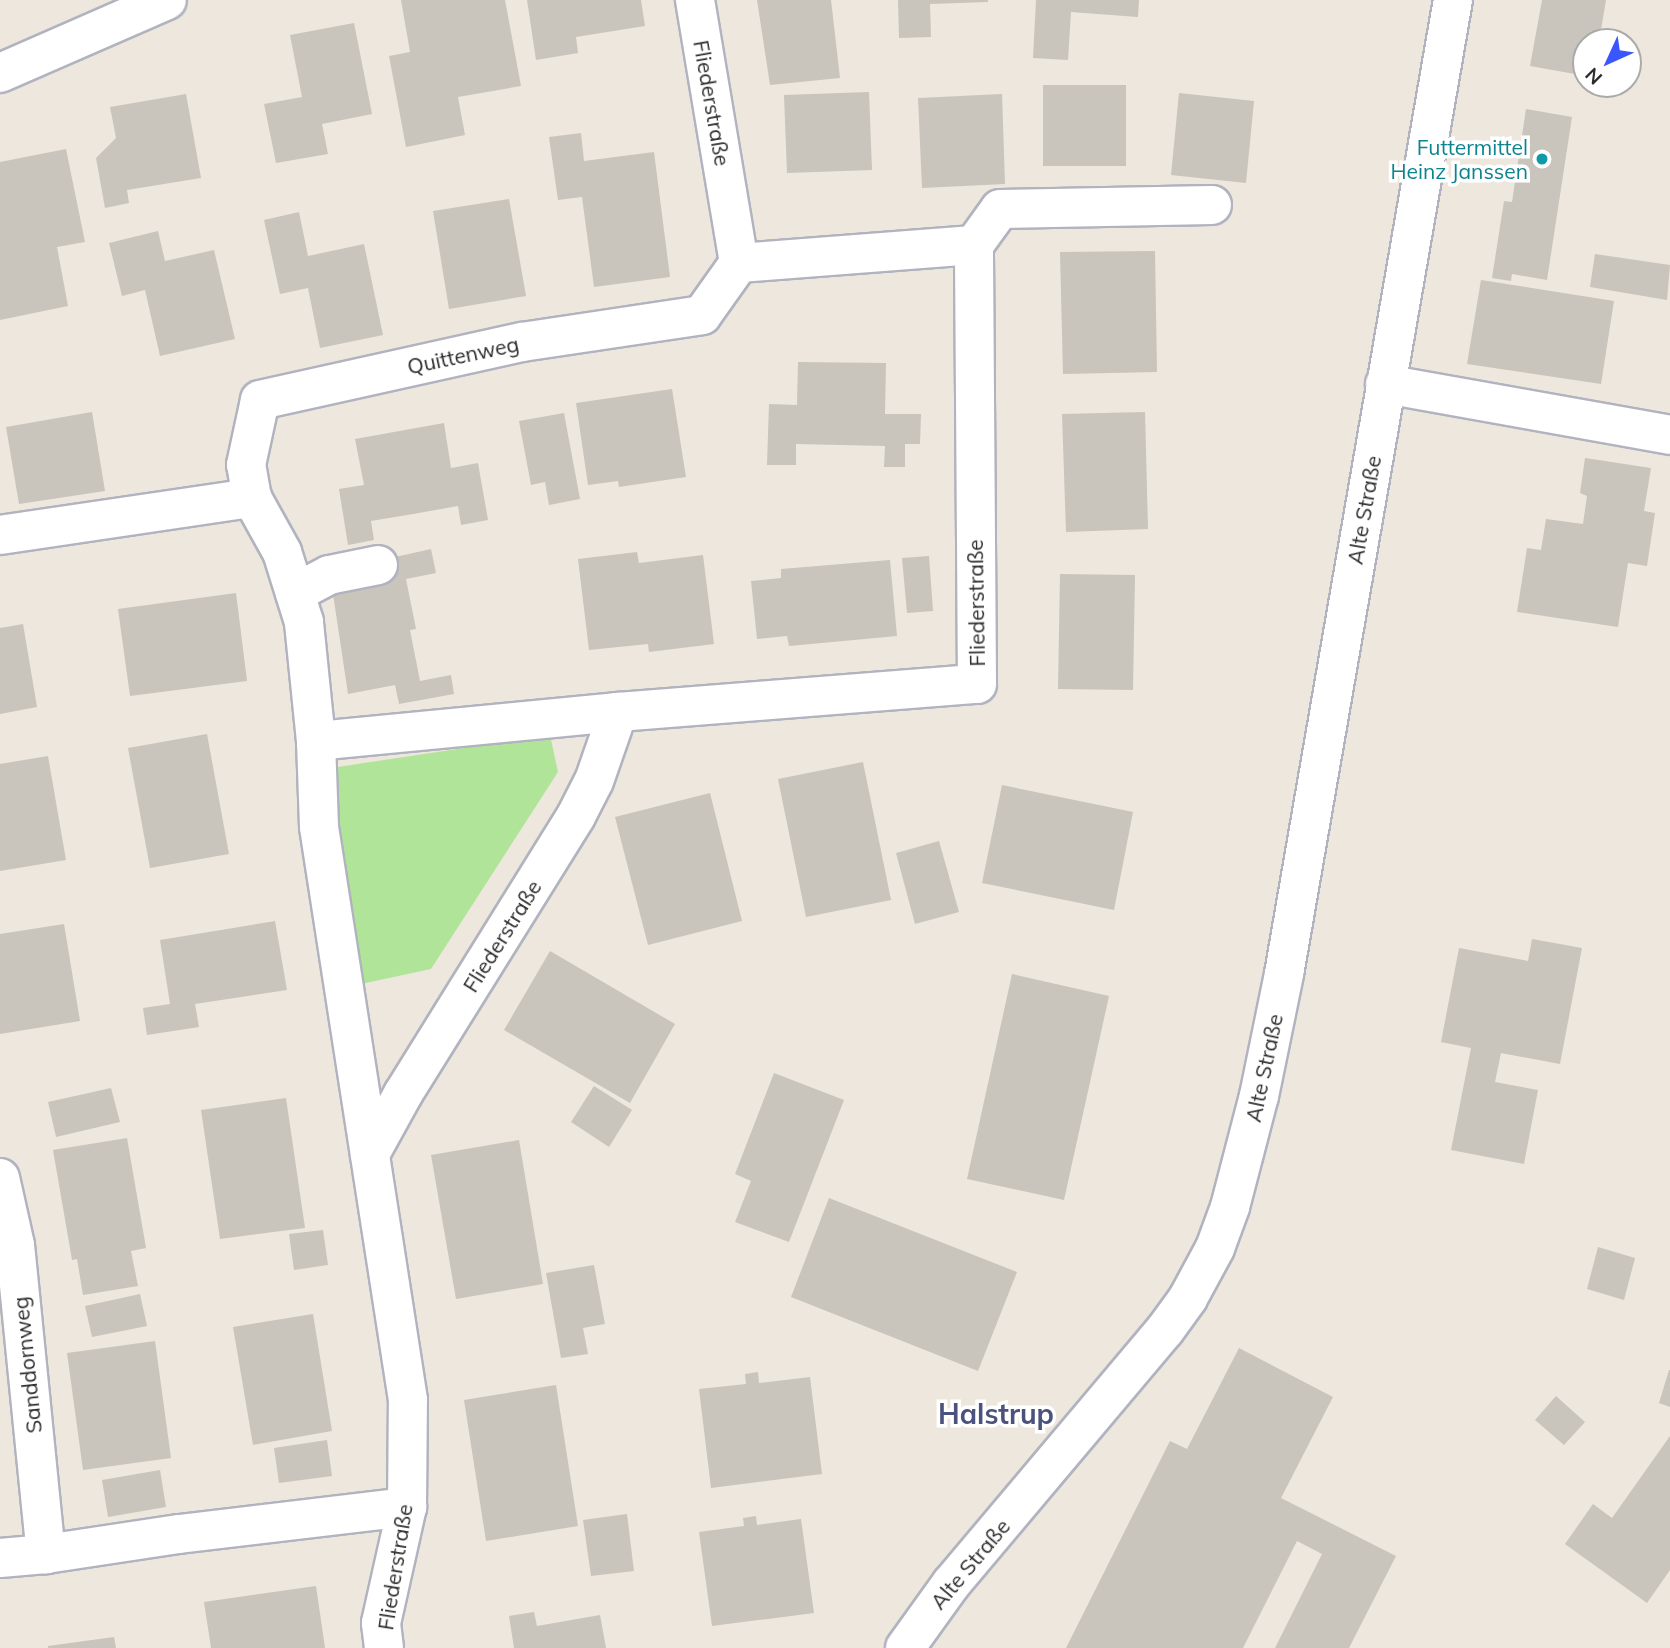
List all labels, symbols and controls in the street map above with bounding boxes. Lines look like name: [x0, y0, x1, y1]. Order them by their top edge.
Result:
north arrow: [1572, 28, 1642, 98]
street label: Fliederstraße: [689, 38, 735, 168]
text: N: [1580, 63, 1607, 90]
place label: Futtermittel Heinz Janssen: [1390, 134, 1528, 184]
marker: Futtermittel Heinz Janssen: [1534, 151, 1550, 167]
street label: Quittenweg: [405, 331, 521, 379]
street label: Alte Straße: [1342, 454, 1386, 566]
street label: Fliederstraße: [962, 539, 990, 667]
street label: Fliederstraße: [458, 875, 546, 997]
street label: Alte Straße: [1240, 1012, 1288, 1124]
street label: Sanddornweg: [7, 1295, 47, 1435]
district label: Halstrup: [938, 1397, 1054, 1431]
street label: Fliederstraße: [373, 1502, 417, 1632]
street label: Alte Straße: [925, 1514, 1015, 1614]

